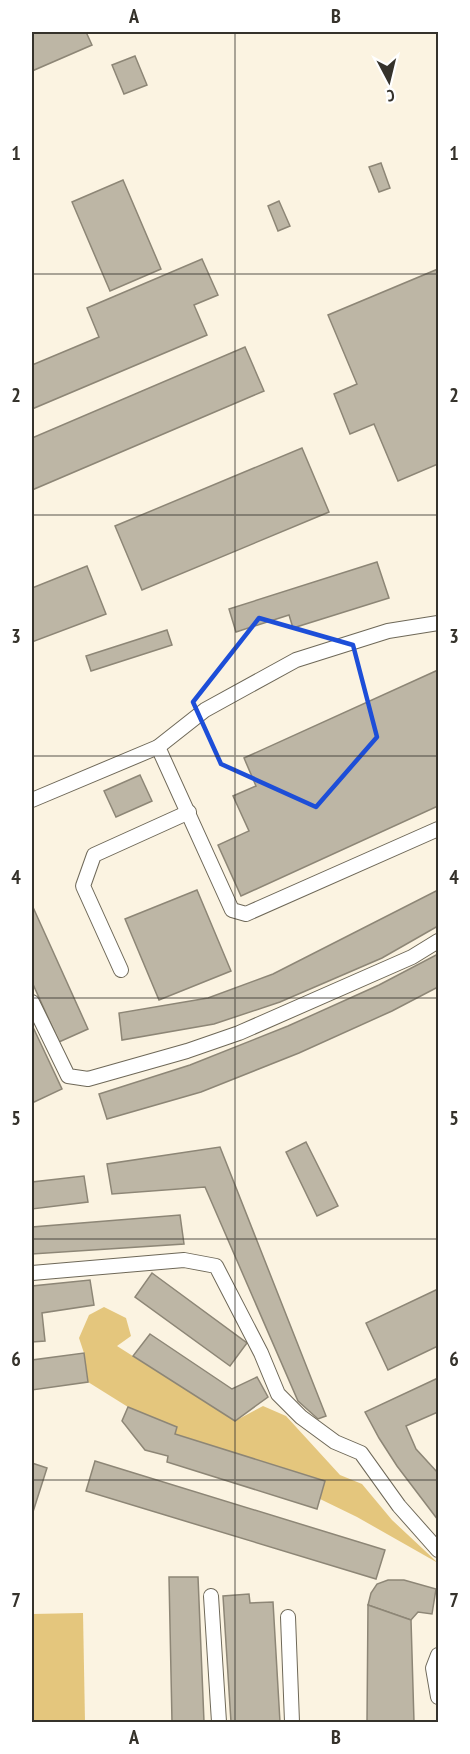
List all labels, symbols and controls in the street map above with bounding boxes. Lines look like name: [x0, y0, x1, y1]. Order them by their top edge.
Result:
text: A: [128, 3, 140, 29]
text: B: [331, 3, 341, 29]
north arrow: [359, 51, 419, 111]
text: С: [385, 86, 396, 106]
text: 1: [11, 140, 21, 166]
text: 1: [449, 140, 459, 166]
text: 2: [11, 382, 21, 408]
text: 2: [449, 382, 459, 408]
text: 3: [11, 623, 21, 649]
text: 3: [449, 623, 459, 649]
text: 4: [11, 864, 21, 890]
text: 4: [449, 864, 459, 890]
text: 5: [11, 1105, 21, 1131]
text: 5: [449, 1105, 459, 1131]
text: 6: [11, 1346, 21, 1372]
text: 6: [449, 1346, 459, 1372]
text: 7: [11, 1587, 21, 1613]
text: 7: [449, 1587, 459, 1613]
text: A: [128, 1724, 140, 1750]
text: B: [331, 1724, 341, 1750]

